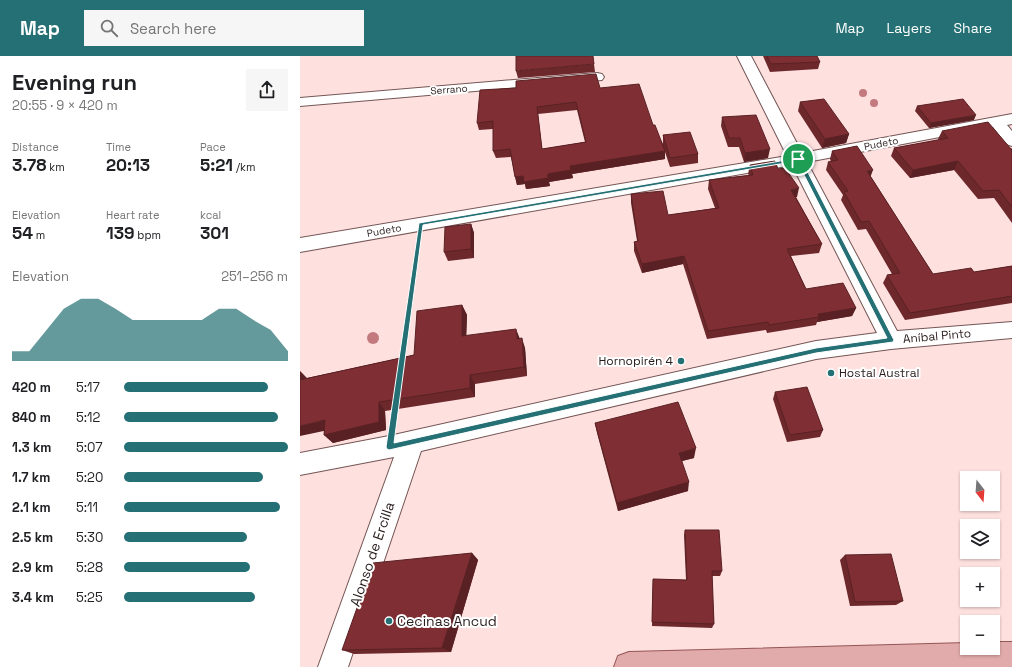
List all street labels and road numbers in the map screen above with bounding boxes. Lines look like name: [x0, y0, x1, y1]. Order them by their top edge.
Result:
street label: Serrano: [430, 81, 468, 98]
street label: Pudeto: [863, 134, 899, 153]
street label: Pudeto: [366, 221, 402, 240]
street label: Aníbal Pinto: [902, 325, 972, 347]
street label: Alonso de Ercilla: [346, 499, 398, 609]

